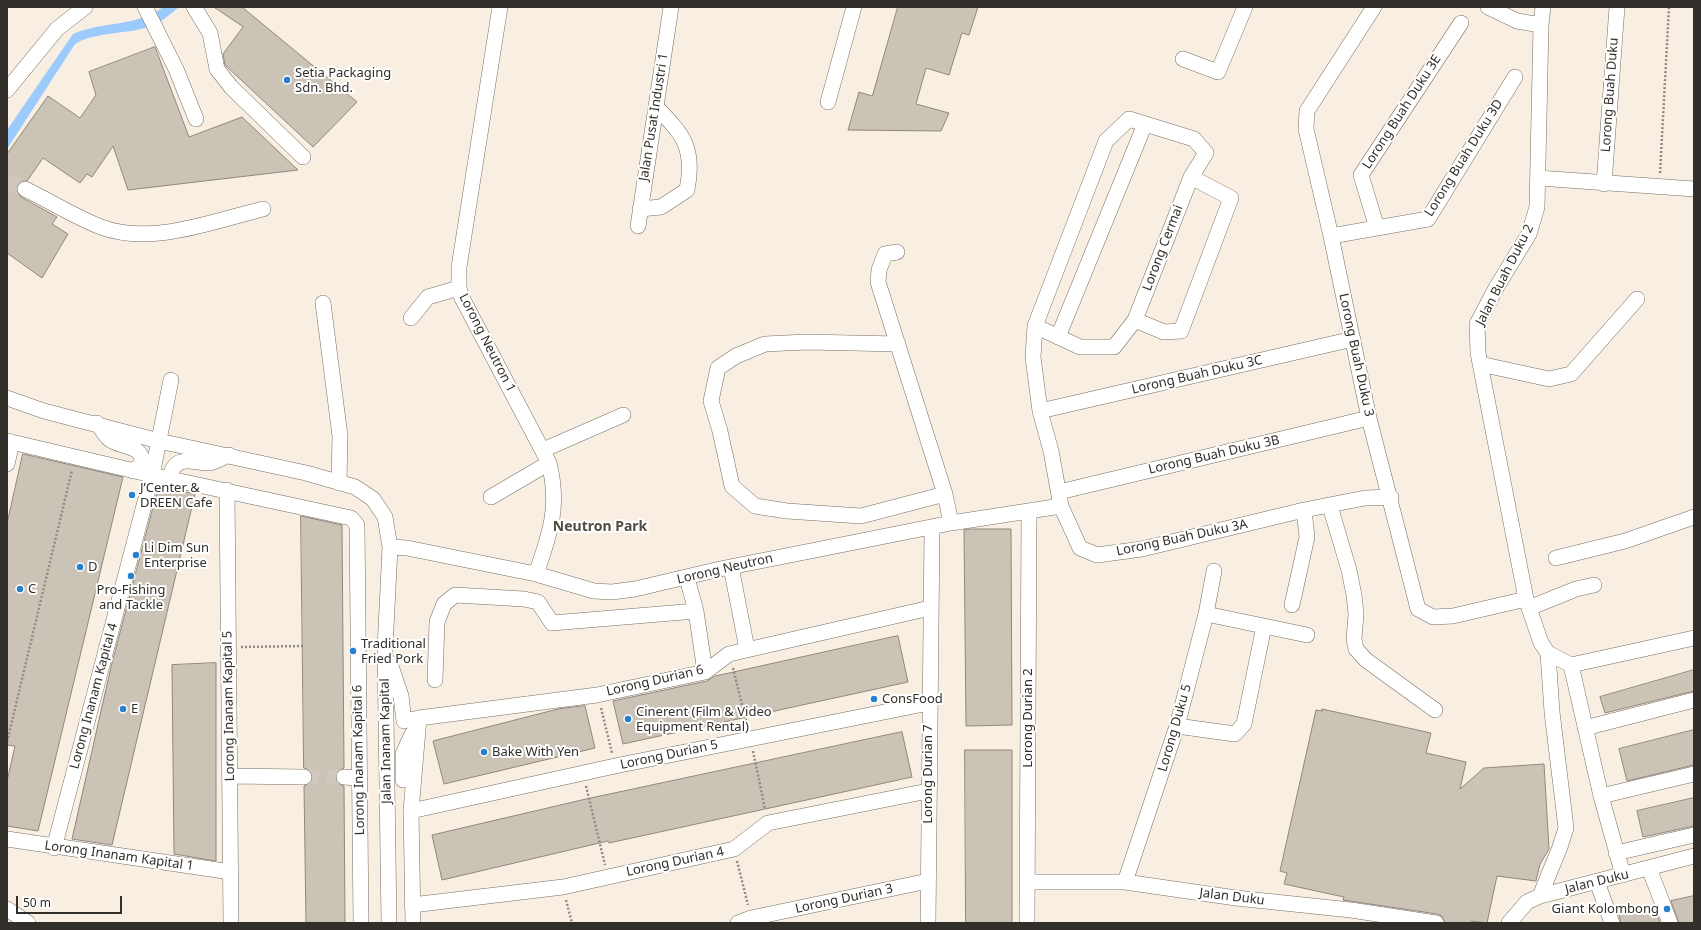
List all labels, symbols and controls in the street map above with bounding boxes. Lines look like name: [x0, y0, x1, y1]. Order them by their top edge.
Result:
street label: Lorong Buah Duku: [1598, 37, 1622, 153]
street label: Jalan Pusat Industri 1: [636, 52, 672, 182]
street label: Lorong Buah Duku 3E: [1359, 52, 1445, 172]
place label: Setia Packaging Sdn. Bhd.: [295, 65, 391, 96]
marker: Setia Packaging Sdn. Bhd.: [282, 75, 292, 85]
street label: Lorong Buah Duku 3D: [1422, 97, 1506, 219]
street label: Lorong Cermai: [1139, 203, 1187, 293]
street label: Jalan Buah Duku 2: [1473, 222, 1537, 328]
street label: Lorong Neutron 1: [455, 291, 519, 395]
street label: Lorong Buah Duku 3: [1335, 292, 1377, 418]
street label: Lorong Buah Duku 3C: [1130, 352, 1264, 398]
street label: Lorong Buah Duku 3B: [1147, 432, 1281, 478]
place label: J’Center & DREEN Cafe: [140, 480, 213, 511]
marker: J’Center & DREEN Cafe: [127, 490, 137, 500]
street label: Lorong Buah Duku 3A: [1115, 516, 1249, 560]
district label: Neutron Park: [553, 519, 647, 535]
place label: Li Dim Sun Enterprise: [144, 540, 209, 571]
marker: Li Dim Sun Enterprise: [131, 550, 141, 560]
street label: Lorong Neutron: [675, 550, 775, 588]
place label: D: [88, 559, 97, 575]
marker: D: [75, 562, 85, 572]
marker: Pro-Fishing and Tackle: [126, 571, 136, 581]
place label: C: [28, 581, 36, 597]
place label: Pro-Fishing and Tackle: [97, 582, 165, 613]
marker: C: [15, 584, 25, 594]
street label: Lorong Inanam Kapital 4: [67, 621, 121, 771]
street label: Lorong Inanam Kapital 5: [220, 631, 238, 781]
place label: Traditional Fried Pork: [361, 636, 426, 667]
marker: Traditional Fried Pork: [348, 646, 358, 656]
street label: Lorong Durian 6: [605, 662, 705, 700]
street label: Lorong Durian 2: [1020, 668, 1036, 768]
street label: Jalan Inanam Kapital: [377, 678, 395, 804]
street label: Lorong Duku 5: [1155, 682, 1195, 774]
street label: Lorong Inanam Kapital 6: [350, 685, 368, 835]
place label: ConsFood: [882, 691, 943, 707]
marker: ConsFood: [869, 694, 879, 704]
place label: E: [131, 701, 138, 717]
marker: E: [118, 704, 128, 714]
place label: Cinerent (Film & Video Equipment Rental): [636, 704, 772, 735]
marker: Cinerent (Film & Video Equipment Rental): [623, 714, 633, 724]
street label: Lorong Durian 7: [920, 724, 936, 824]
street label: Lorong Durian 5: [619, 737, 719, 773]
place label: Bake With Yen: [492, 744, 579, 760]
marker: Bake With Yen: [479, 747, 489, 757]
street label: Lorong Inanam Kapital 1: [43, 838, 195, 874]
street label: Lorong Durian 4: [625, 844, 725, 880]
street label: Jalan Duku: [1563, 867, 1631, 897]
street label: Lorong Durian 3: [794, 881, 894, 917]
street label: Jalan Duku: [1199, 885, 1265, 909]
scale bar: [18, 888, 124, 914]
text: 50 m: [23, 894, 51, 911]
place label: Giant Kolombong: [1552, 901, 1659, 917]
marker: Giant Kolombong: [1662, 904, 1672, 914]

